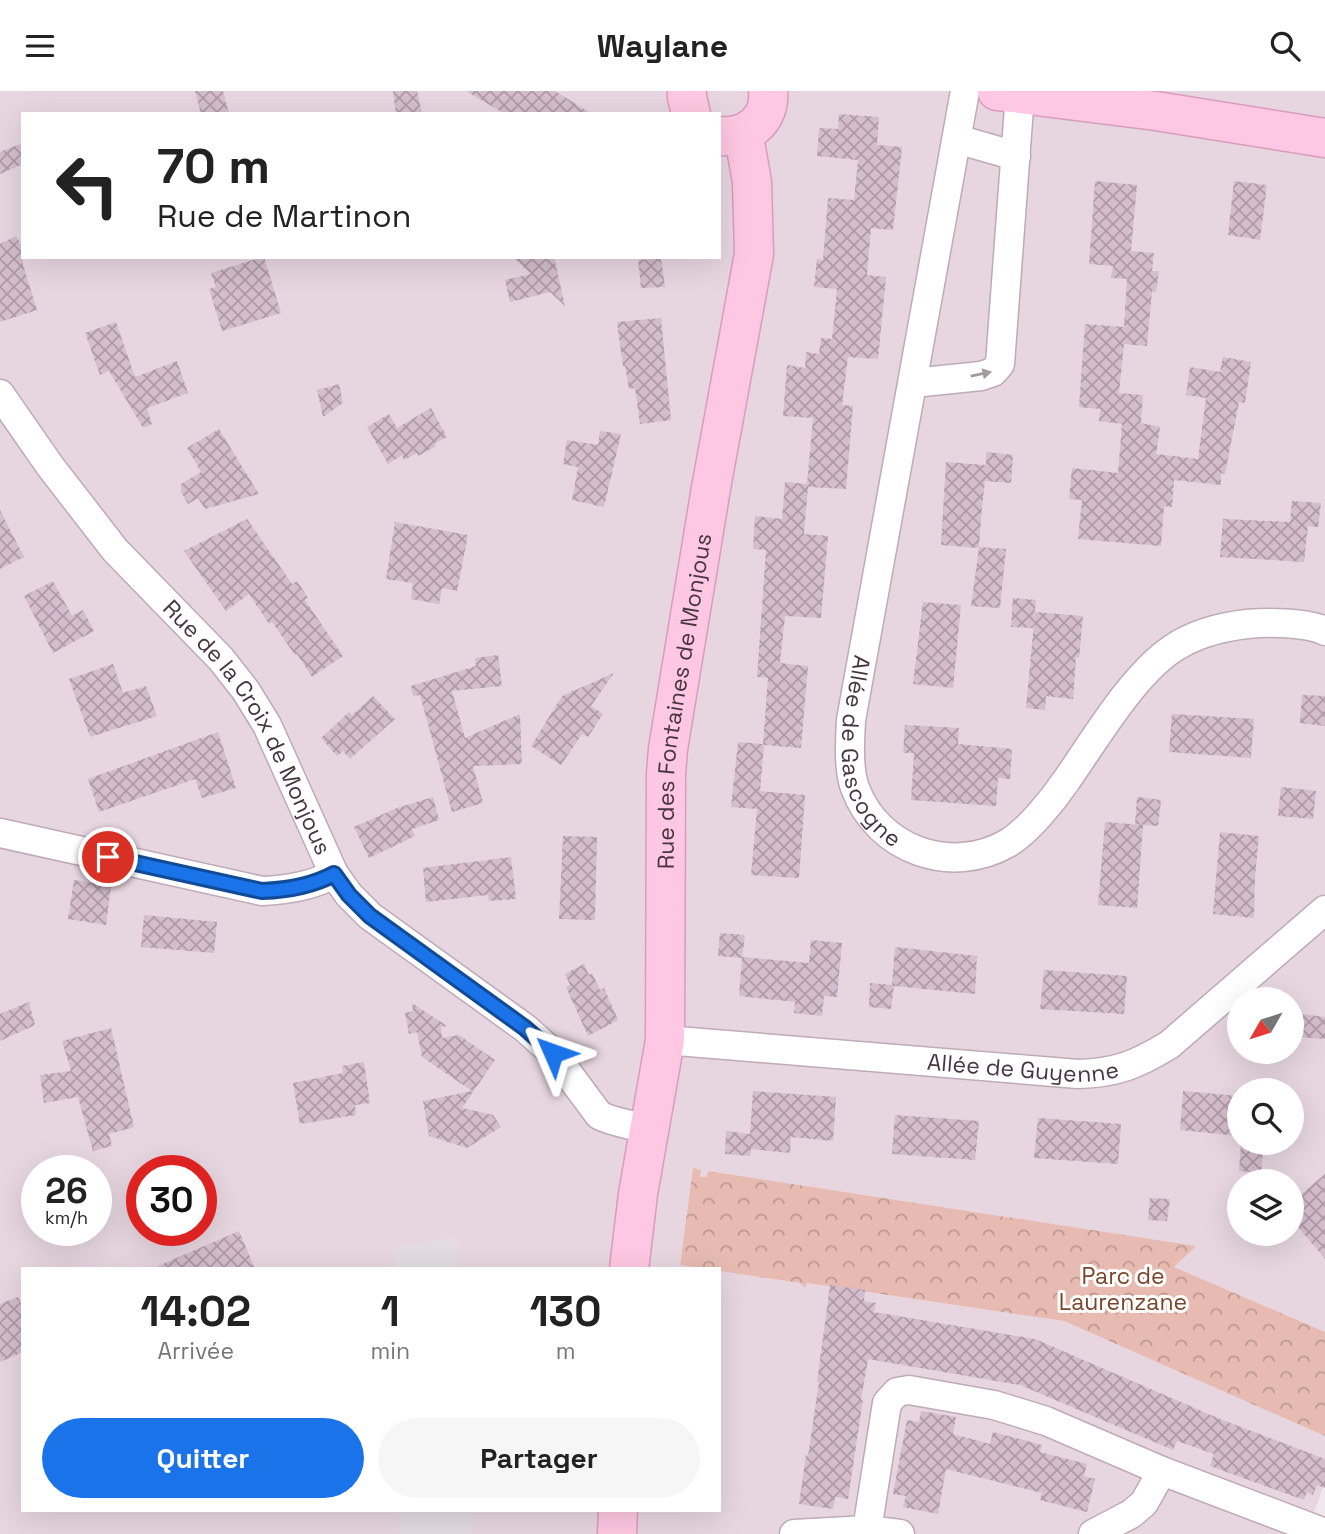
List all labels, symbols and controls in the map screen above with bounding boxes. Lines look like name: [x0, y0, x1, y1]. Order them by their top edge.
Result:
text: Waylane: [597, 26, 728, 66]
icon: menu: [21, 27, 59, 65]
icon: search: [1266, 27, 1304, 65]
text: 70 m: [157, 135, 270, 197]
icon: left: [42, 140, 133, 231]
text: Rue de Martinon: [157, 196, 411, 236]
one-way arrow: [970, 369, 992, 380]
street label: Rue des Fontaines de Monjous: [651, 531, 718, 869]
street label: Rue de la Croix de Monjous: [156, 593, 338, 860]
street label: Allée de Gascogne: [835, 653, 907, 854]
pin: [78, 827, 138, 887]
icon: arrive: [89, 838, 127, 876]
north arrow: [1227, 987, 1304, 1064]
map controls: [1227, 987, 1304, 1246]
position arrow: [516, 1016, 590, 1090]
street label: Allée de Guyenne: [926, 1047, 1121, 1089]
button: search: [1227, 1078, 1304, 1155]
speed limit sign: 30: [126, 1155, 217, 1246]
text: 26: [45, 1169, 88, 1213]
button: layers: [1227, 1169, 1304, 1246]
text: km/h: [45, 1206, 88, 1229]
park label: Parc de Laurenzane: [1059, 1261, 1187, 1317]
text: 14:02: [141, 1285, 251, 1338]
text: 1: [381, 1285, 400, 1338]
text: 130: [530, 1285, 601, 1338]
text: Arrivée: [157, 1336, 234, 1366]
text: min: [371, 1336, 410, 1366]
text: m: [556, 1336, 575, 1366]
button: Quitter: [42, 1418, 364, 1498]
button: Partager: [378, 1418, 700, 1498]

